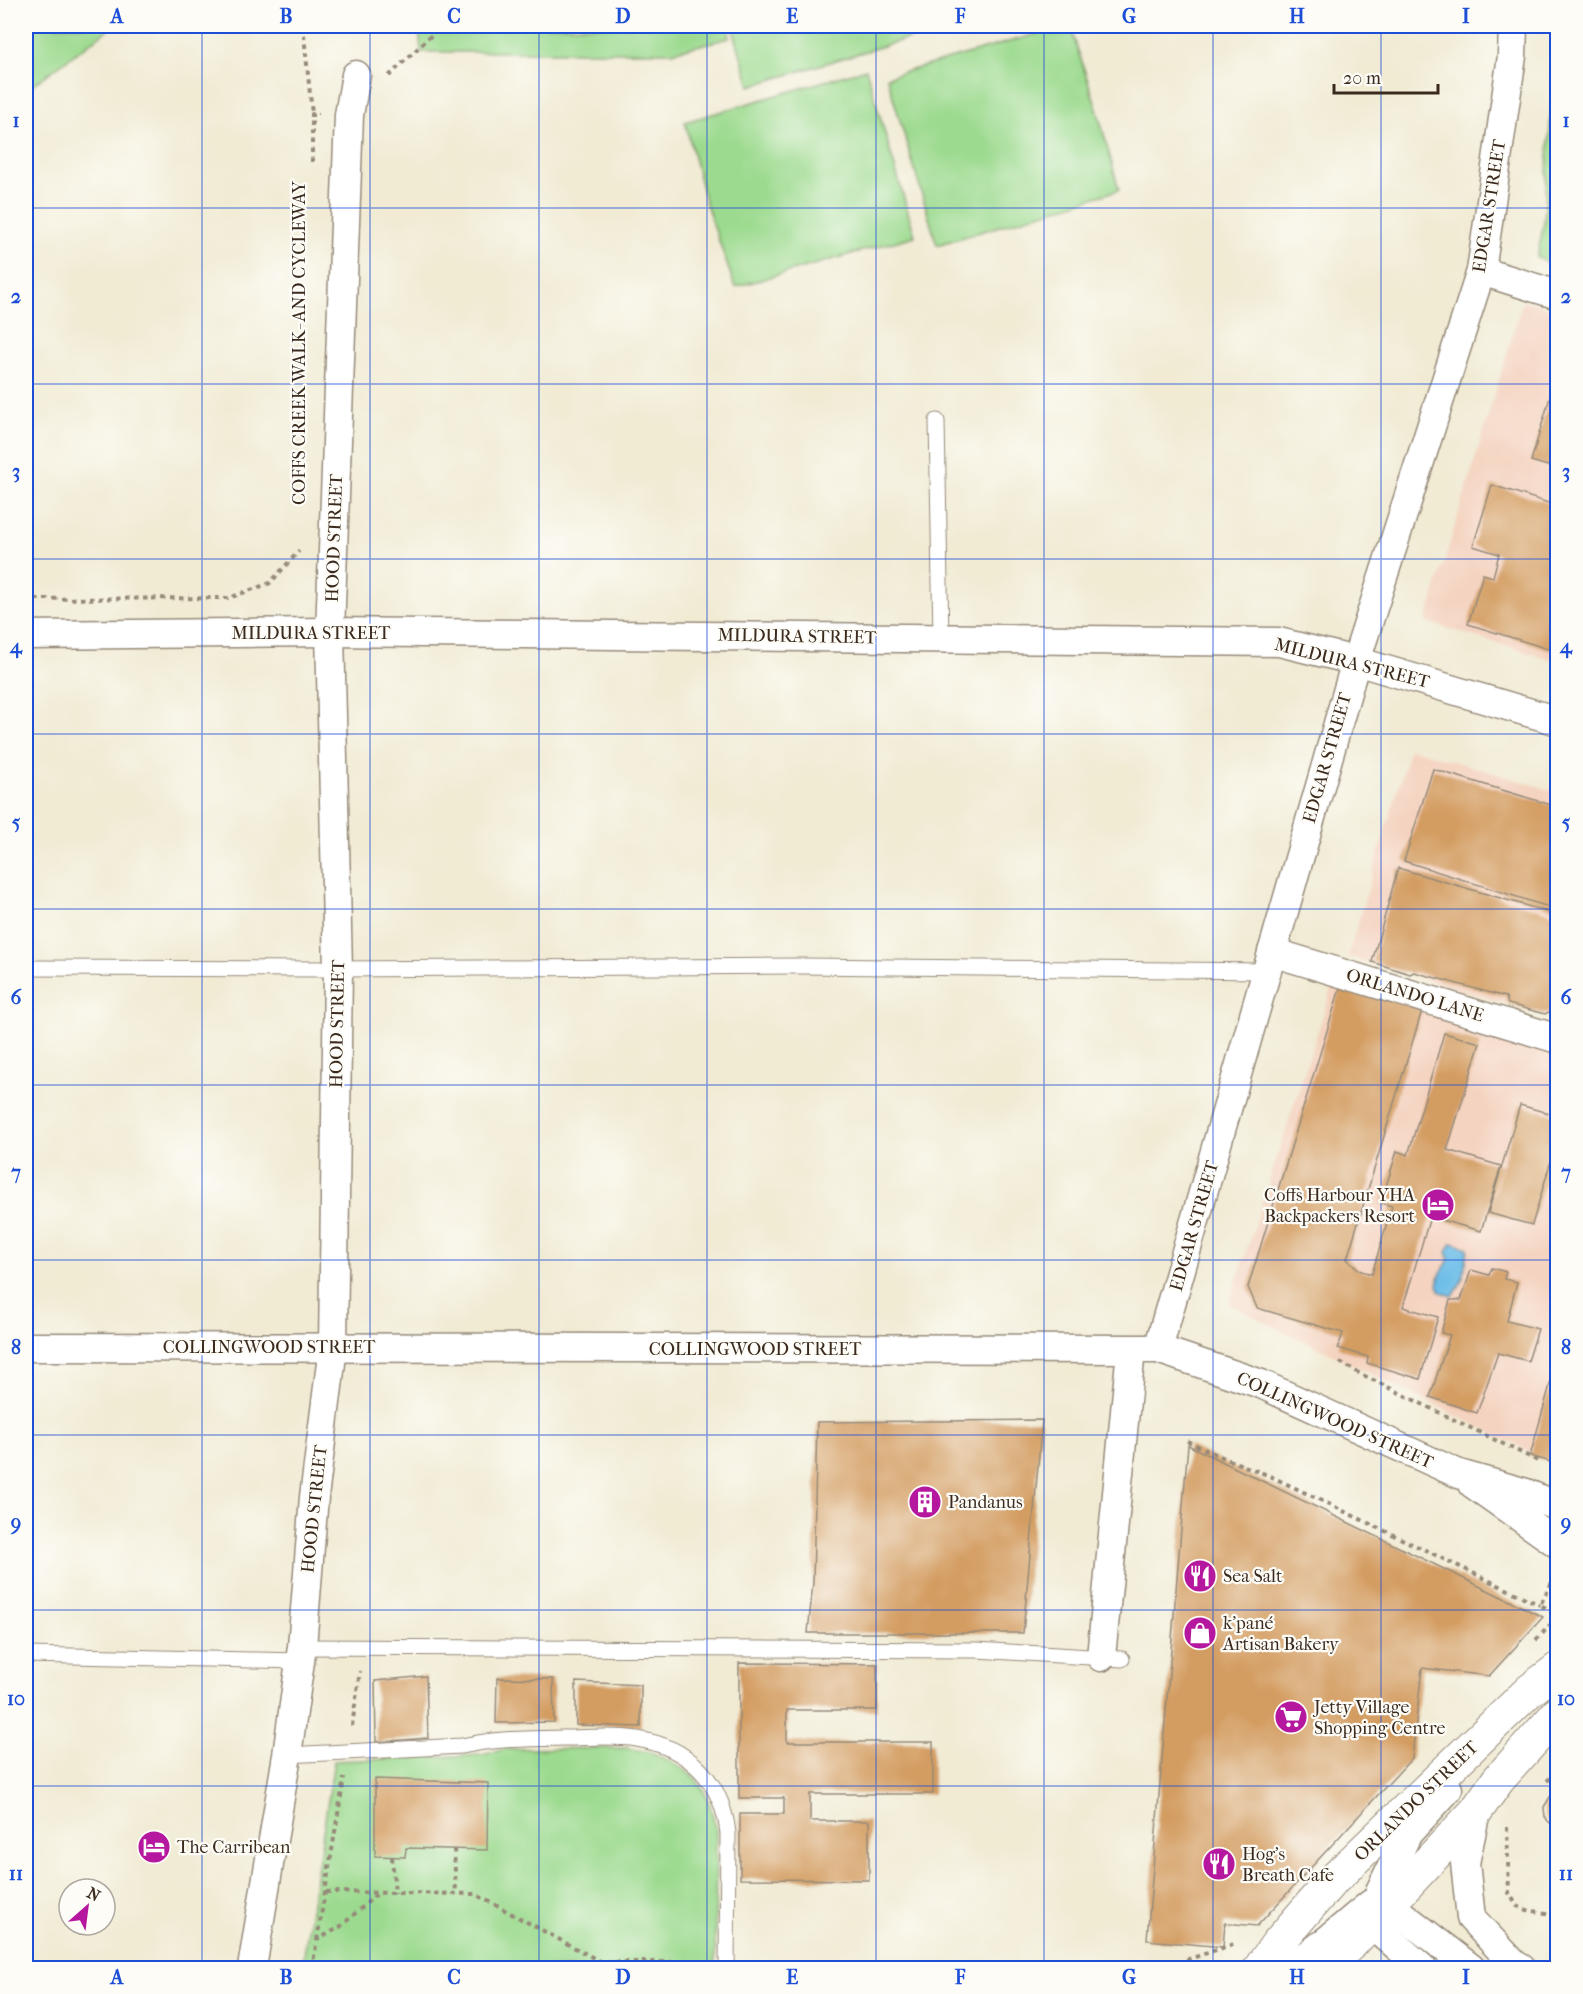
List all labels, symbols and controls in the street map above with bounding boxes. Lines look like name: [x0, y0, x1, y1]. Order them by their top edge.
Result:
text: A: [109, 5, 125, 28]
text: B: [279, 5, 293, 28]
text: C: [447, 5, 461, 28]
text: D: [615, 5, 631, 28]
text: E: [786, 5, 798, 28]
text: F: [954, 5, 966, 28]
text: G: [1122, 5, 1136, 28]
text: H: [1289, 5, 1305, 28]
text: I: [1462, 5, 1470, 28]
scale bar: [1334, 57, 1438, 95]
text: 20 m: [1343, 68, 1381, 89]
text: 1: [12, 109, 20, 132]
text: 1: [1562, 109, 1570, 132]
street label: EDGAR STREET: [1469, 137, 1511, 274]
street label: COFFS CREEK WALK- AND CYCLEWAY: [289, 180, 310, 505]
text: 2: [11, 285, 21, 308]
text: 2: [1561, 285, 1571, 308]
text: 3: [12, 460, 20, 483]
text: 3: [1562, 460, 1570, 483]
street label: HOOD STREET: [322, 473, 347, 603]
street label: MILDURA STREET: [231, 623, 391, 644]
street label: MILDURA STREET: [717, 625, 878, 648]
street label: MILDURA STREET: [1272, 634, 1432, 693]
text: 4: [9, 635, 23, 659]
text: 4: [1559, 635, 1573, 659]
street label: EDGAR STREET: [1299, 690, 1356, 826]
text: 5: [12, 811, 21, 834]
text: 5: [1562, 811, 1571, 834]
street label: HOOD STREET: [326, 959, 349, 1088]
street label: ORLANDO LANE: [1343, 965, 1486, 1026]
text: 6: [11, 986, 23, 1009]
text: 6: [1561, 986, 1573, 1009]
street label: EDGAR STREET: [1166, 1158, 1223, 1294]
text: 7: [10, 1161, 21, 1184]
text: 7: [1560, 1161, 1571, 1184]
place label: Coffs Harbour YHA Backpackers Resort: [1264, 1185, 1416, 1227]
hotel icon: Coffs Harbour YHA Backpackers Resort: [1420, 1187, 1456, 1223]
text: 8: [11, 1336, 21, 1359]
text: 8: [1561, 1336, 1571, 1359]
street label: COLLINGWOOD STREET: [163, 1337, 376, 1358]
street label: COLLINGWOOD STREET: [649, 1339, 862, 1360]
street label: COLLINGWOOD STREET: [1233, 1368, 1437, 1474]
street label: HOOD STREET: [297, 1443, 332, 1574]
building icon: Pandanus: [907, 1484, 943, 1520]
place label: Pandanus: [948, 1492, 1023, 1513]
text: 9: [10, 1512, 21, 1535]
text: 9: [1560, 1512, 1571, 1535]
restaurant icon: Sea Salt: [1182, 1558, 1218, 1594]
place label: Sea Salt: [1223, 1566, 1283, 1587]
place label: k'pané Artisan Bakery: [1222, 1613, 1340, 1655]
shop icon: k'pané Artisan Bakery: [1182, 1615, 1218, 1651]
text: 10: [7, 1687, 25, 1710]
text: 10: [1557, 1687, 1575, 1710]
place label: Jetty Village Shopping Centre: [1312, 1697, 1445, 1739]
supermarket icon: Jetty Village Shopping Centre: [1273, 1699, 1309, 1735]
street label: ORLANDO STREET: [1350, 1736, 1483, 1866]
hotel icon: The Carribean: [136, 1829, 172, 1865]
place label: The Carribean: [177, 1837, 291, 1858]
place label: Hog's Breath Cafe: [1242, 1844, 1334, 1886]
restaurant icon: Hog's Breath Cafe: [1201, 1846, 1237, 1882]
text: 11: [9, 1862, 23, 1885]
text: 11: [1559, 1862, 1573, 1885]
north arrow: [57, 1877, 117, 1937]
text: N: [84, 1883, 104, 1906]
text: A: [109, 1966, 125, 1989]
text: B: [279, 1966, 293, 1989]
text: C: [447, 1966, 461, 1989]
text: D: [615, 1966, 631, 1989]
text: E: [786, 1966, 798, 1989]
text: F: [954, 1966, 966, 1989]
text: G: [1122, 1966, 1136, 1989]
text: H: [1289, 1966, 1305, 1989]
text: I: [1462, 1966, 1470, 1989]

